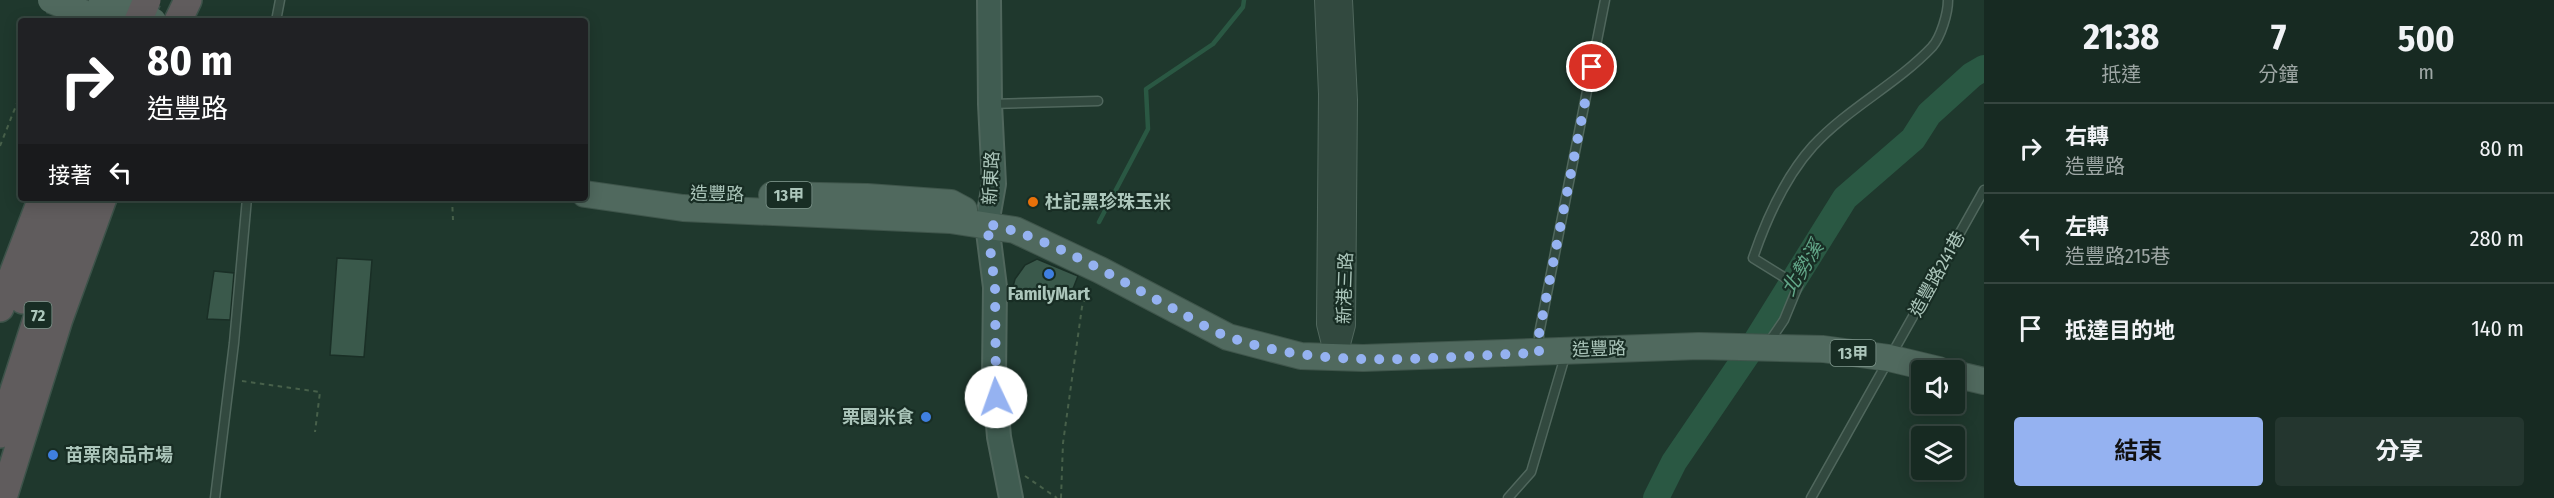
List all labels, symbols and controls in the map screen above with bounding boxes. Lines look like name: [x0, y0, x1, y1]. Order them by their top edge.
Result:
text: 21:38: [2083, 15, 2159, 59]
text: 7: [2271, 15, 2286, 59]
text: 500: [2398, 17, 2455, 61]
text: 80 m: [147, 36, 233, 86]
pin: [1566, 41, 1617, 92]
icon: right: [48, 42, 126, 120]
icon: arrive: [1575, 50, 1608, 83]
text: m: [2419, 60, 2434, 84]
text: 抵達: [2101, 62, 2141, 86]
text: 分鐘: [2259, 62, 2299, 86]
text: 造豐路: [147, 93, 228, 125]
text: 右轉: [2065, 123, 2109, 150]
icon: right: [2014, 132, 2047, 165]
text: 80 m: [2479, 135, 2524, 162]
street label: 新東路: [979, 150, 1003, 206]
text: 造豐路: [2065, 154, 2125, 178]
icon: left: [104, 156, 137, 189]
text: 接著: [48, 162, 92, 189]
road number: 13甲: [766, 182, 812, 208]
street label: 造豐路: [690, 183, 744, 205]
place label: 杜記黑珍珠玉米: [1045, 191, 1171, 213]
marker: 杜記黑珍珠玉米: [1026, 195, 1040, 209]
text: 左轉: [2065, 213, 2109, 240]
icon: left: [2014, 222, 2047, 255]
text: 280 m: [2470, 225, 2524, 252]
street label: 造豐路241巷: [1905, 227, 1969, 321]
water label: 北勢溪: [1776, 234, 1830, 300]
text: 造豐路215巷: [2065, 244, 2170, 268]
street label: 新港三路: [1333, 252, 1357, 324]
marker: FamilyMart: [1042, 267, 1056, 281]
place label: FamilyMart: [1008, 283, 1091, 305]
road number: 72: [24, 302, 51, 328]
icon: arrive: [2014, 312, 2047, 345]
text: 140 m: [2471, 315, 2524, 342]
text: 抵達目的地: [2065, 317, 2175, 344]
street label: 造豐路: [1572, 337, 1626, 361]
road number: 13甲: [1830, 340, 1876, 366]
map controls: [1911, 360, 1965, 480]
button: sound: [1911, 360, 1965, 414]
position arrow: [964, 365, 1028, 429]
place label: 栗園米食: [842, 406, 914, 428]
marker: 栗園米食: [919, 410, 933, 424]
button: 結束: [2014, 417, 2263, 486]
button: 分享: [2275, 417, 2524, 486]
button: layers: [1911, 426, 1965, 480]
place label: 苗栗肉品市場: [65, 444, 173, 466]
marker: 苗栗肉品市場: [46, 448, 60, 462]

